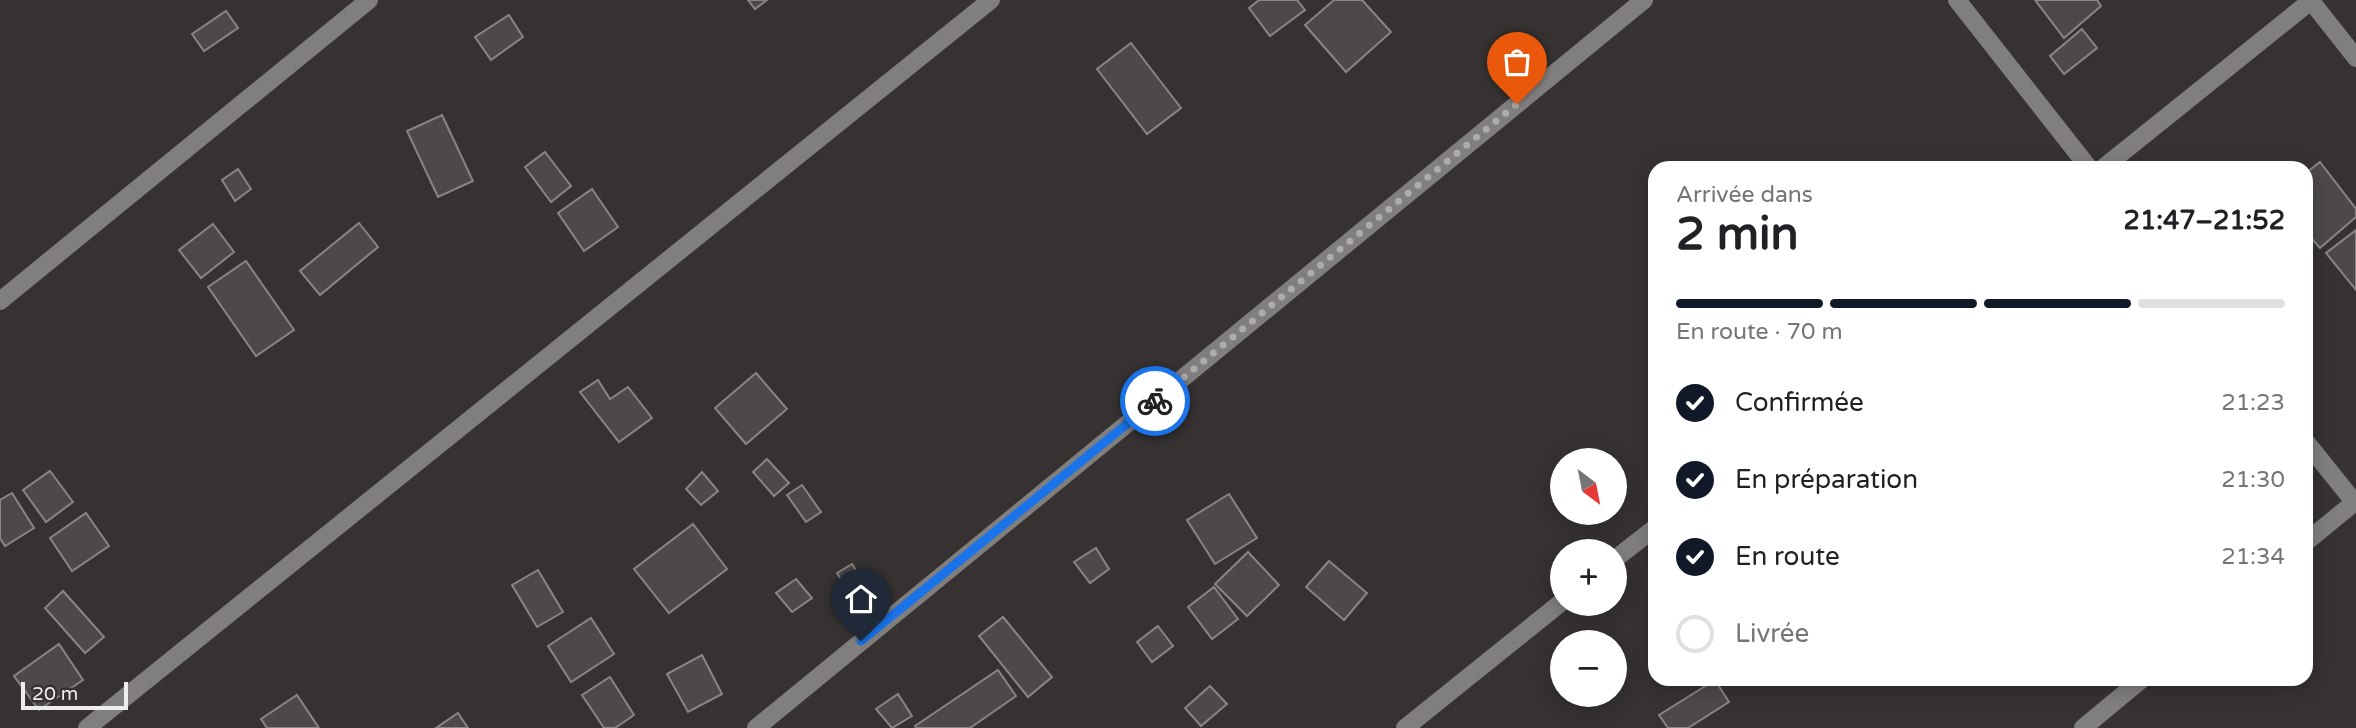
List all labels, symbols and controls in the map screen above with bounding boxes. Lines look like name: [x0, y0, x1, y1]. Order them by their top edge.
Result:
pin: [1487, 32, 1547, 104]
icon: bag: [1498, 43, 1536, 81]
text: Arrivée dans: [1676, 181, 1813, 209]
text: 21:47–21:52: [2124, 205, 2285, 236]
text: 2 min: [1676, 207, 1799, 262]
text: En route · 70 m: [1676, 318, 1843, 346]
courier: [1120, 366, 1190, 436]
icon: bike: [1136, 382, 1174, 420]
icon: check: [1676, 384, 1714, 422]
text: Confirmée: [1735, 387, 1864, 418]
text: 21:23: [2221, 389, 2285, 417]
north arrow: [1550, 448, 1628, 525]
map controls: [1550, 448, 1627, 707]
icon: check: [1676, 461, 1714, 499]
text: En préparation: [1735, 464, 1918, 495]
text: 21:30: [2221, 466, 2285, 494]
icon: check: [1676, 538, 1714, 576]
button: +: [1550, 539, 1627, 616]
text: En route: [1735, 541, 1840, 572]
text: 21:34: [2221, 543, 2285, 571]
pin: [831, 569, 891, 641]
icon: home: [842, 580, 880, 618]
text: Livrée: [1735, 618, 1809, 649]
button: −: [1550, 630, 1627, 707]
scale bar: [21, 679, 128, 711]
text: 20 m: [32, 683, 78, 705]

